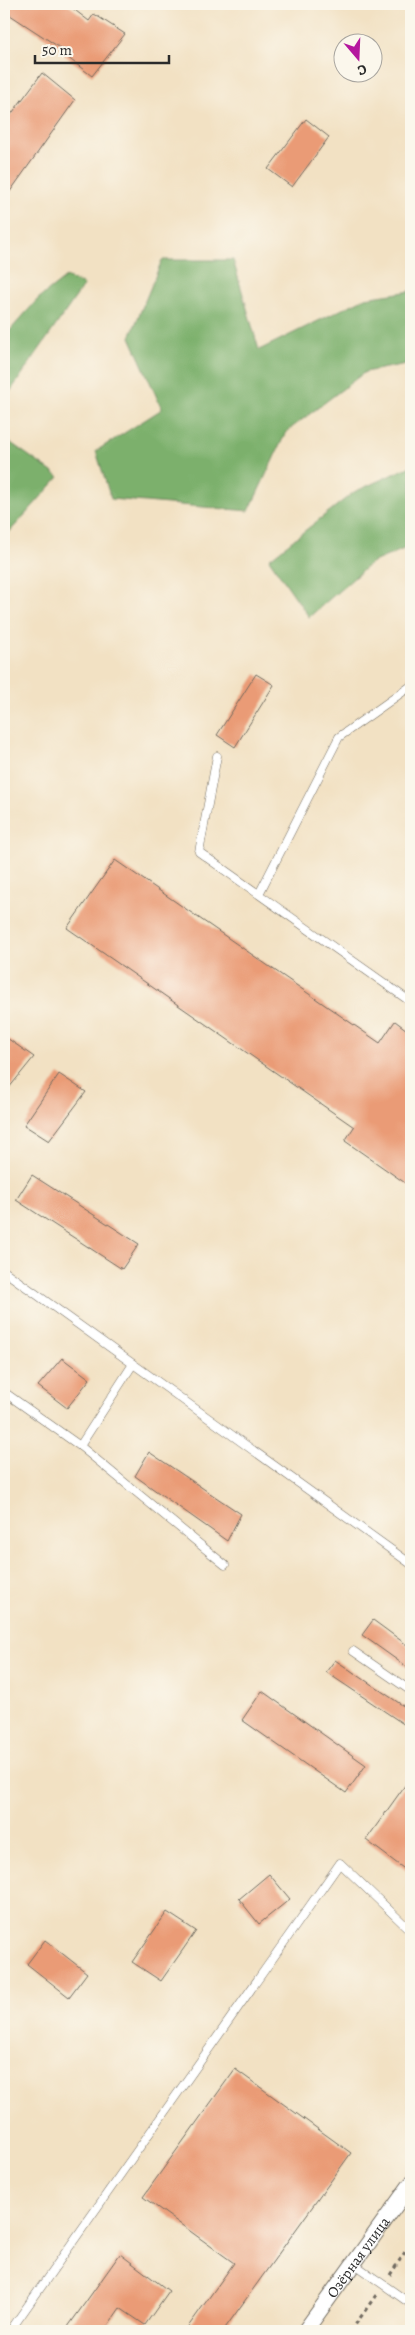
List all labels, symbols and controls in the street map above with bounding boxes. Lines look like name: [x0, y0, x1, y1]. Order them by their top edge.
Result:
scale bar: [35, 32, 169, 64]
north arrow: [332, 32, 382, 82]
text: 50 m: [42, 40, 72, 60]
text: С: [355, 59, 369, 80]
street label: Озёрная улица: [322, 2212, 394, 2302]

